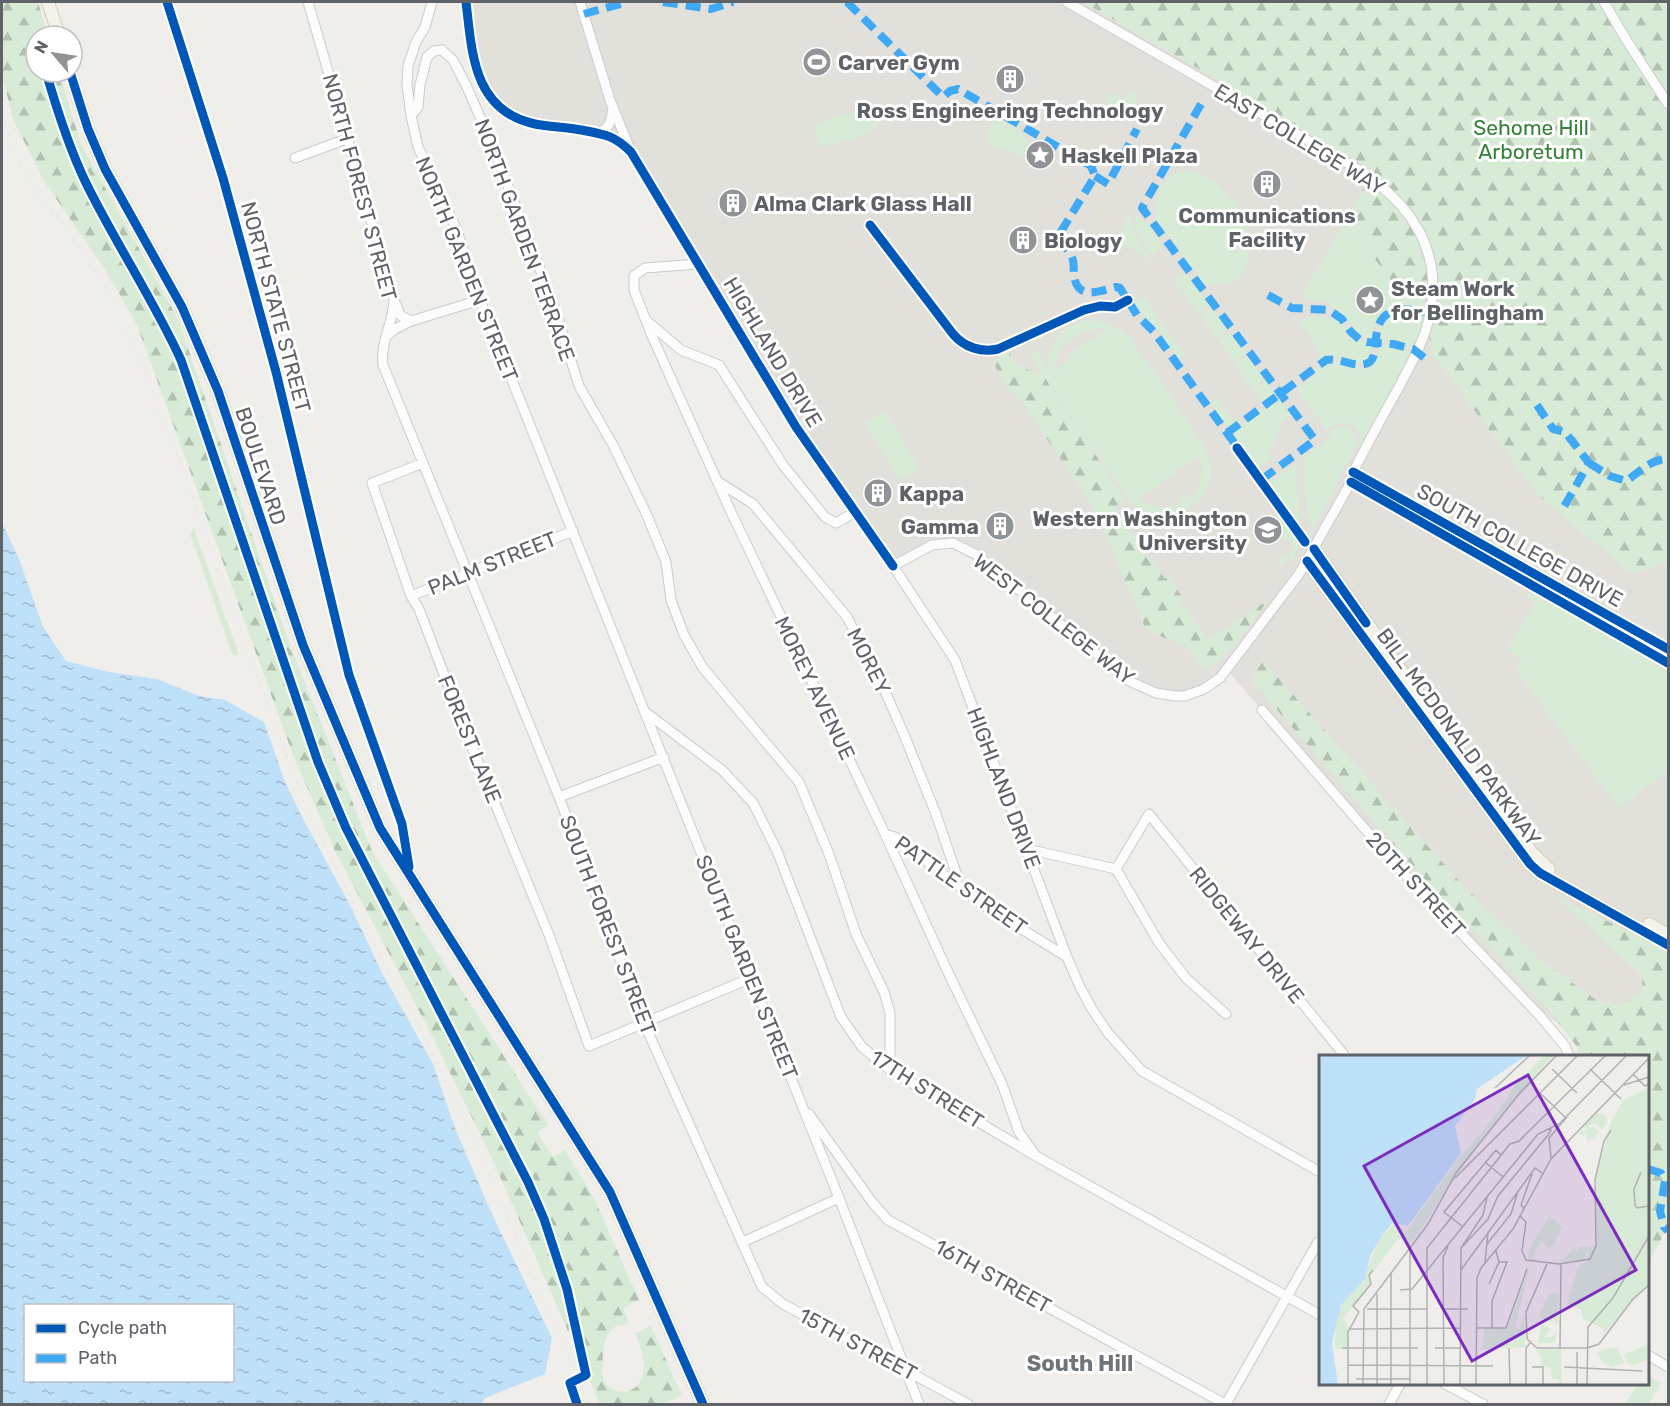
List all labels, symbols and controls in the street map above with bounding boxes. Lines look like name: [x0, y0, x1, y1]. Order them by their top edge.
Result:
north arrow: [24, 24, 84, 84]
text: N: [30, 37, 52, 57]
sports icon: Carver Gym: [801, 46, 833, 78]
place label: Carver Gym: [838, 50, 960, 75]
building icon: Ross Engineering Technology: [994, 63, 1026, 95]
street label: NORTH FOREST STREET: [318, 71, 402, 303]
street label: EAST COLLEGE WAY: [1210, 78, 1390, 200]
place label: Ross Engineering Technology: [857, 98, 1164, 123]
park label: Sehome Hill Arboretum: [1473, 115, 1589, 164]
street label: NORTH GARDEN TERRACE: [470, 116, 580, 364]
place icon: Haskell Plaza: [1024, 139, 1056, 171]
place label: Haskell Plaza: [1061, 143, 1198, 168]
street label: NORTH GARDEN STREET: [410, 153, 524, 385]
building icon: Communications Facility: [1251, 168, 1283, 200]
building icon: Alma Clark Glass Hall: [717, 187, 749, 219]
place label: Alma Clark Glass Hall: [754, 191, 972, 216]
street label: NORTH STATE STREET: [236, 199, 316, 415]
place label: Communications Facility: [1178, 203, 1356, 252]
building icon: Biology: [1007, 224, 1039, 256]
place label: Biology: [1044, 228, 1123, 253]
street label: HIGHLAND DRIVE: [718, 272, 828, 432]
place label: Steam Work for Bellingham: [1391, 276, 1544, 325]
place icon: Steam Work for Bellingham: [1354, 284, 1386, 316]
street label: BOULEVARD: [230, 404, 292, 528]
building icon: Kappa: [862, 477, 894, 509]
street label: SOUTH COLLEGE DRIVE: [1413, 478, 1627, 612]
place label: Kappa: [899, 481, 964, 506]
place label: Western Washington University: [1033, 506, 1247, 555]
building icon: Gamma: [984, 510, 1016, 542]
place label: Gamma: [901, 514, 979, 539]
school or university icon: Western Washington University: [1252, 514, 1284, 546]
street label: PALM STREET: [424, 526, 560, 600]
street label: WEST COLLEGE WAY: [968, 548, 1140, 690]
street label: MOREY AVENUE: [769, 612, 861, 764]
street label: BILL MCDONALD PARKWAY: [1372, 623, 1546, 851]
street label: MOREY: [842, 624, 896, 698]
street label: FOREST LANE: [433, 671, 507, 807]
street label: HIGHLAND DRIVE: [962, 704, 1046, 872]
street label: SOUTH FOREST STREET: [555, 812, 661, 1038]
street label: 20TH STREET: [1361, 826, 1471, 942]
street label: PATTLE STREET: [890, 830, 1032, 940]
street label: SOUTH GARDEN STREET: [691, 851, 803, 1083]
street label: RIDGEWAY DRIVE: [1184, 862, 1310, 1008]
street label: 17TH STREET: [866, 1044, 988, 1134]
inset map: [1319, 1055, 1649, 1385]
street label: 16TH STREET: [930, 1234, 1056, 1318]
street label: 15TH STREET: [795, 1302, 921, 1386]
legend: [24, 1304, 234, 1382]
text: Cycle path: [78, 1317, 167, 1339]
text: Path: [78, 1347, 117, 1369]
district label: South Hill: [1027, 1350, 1133, 1377]

